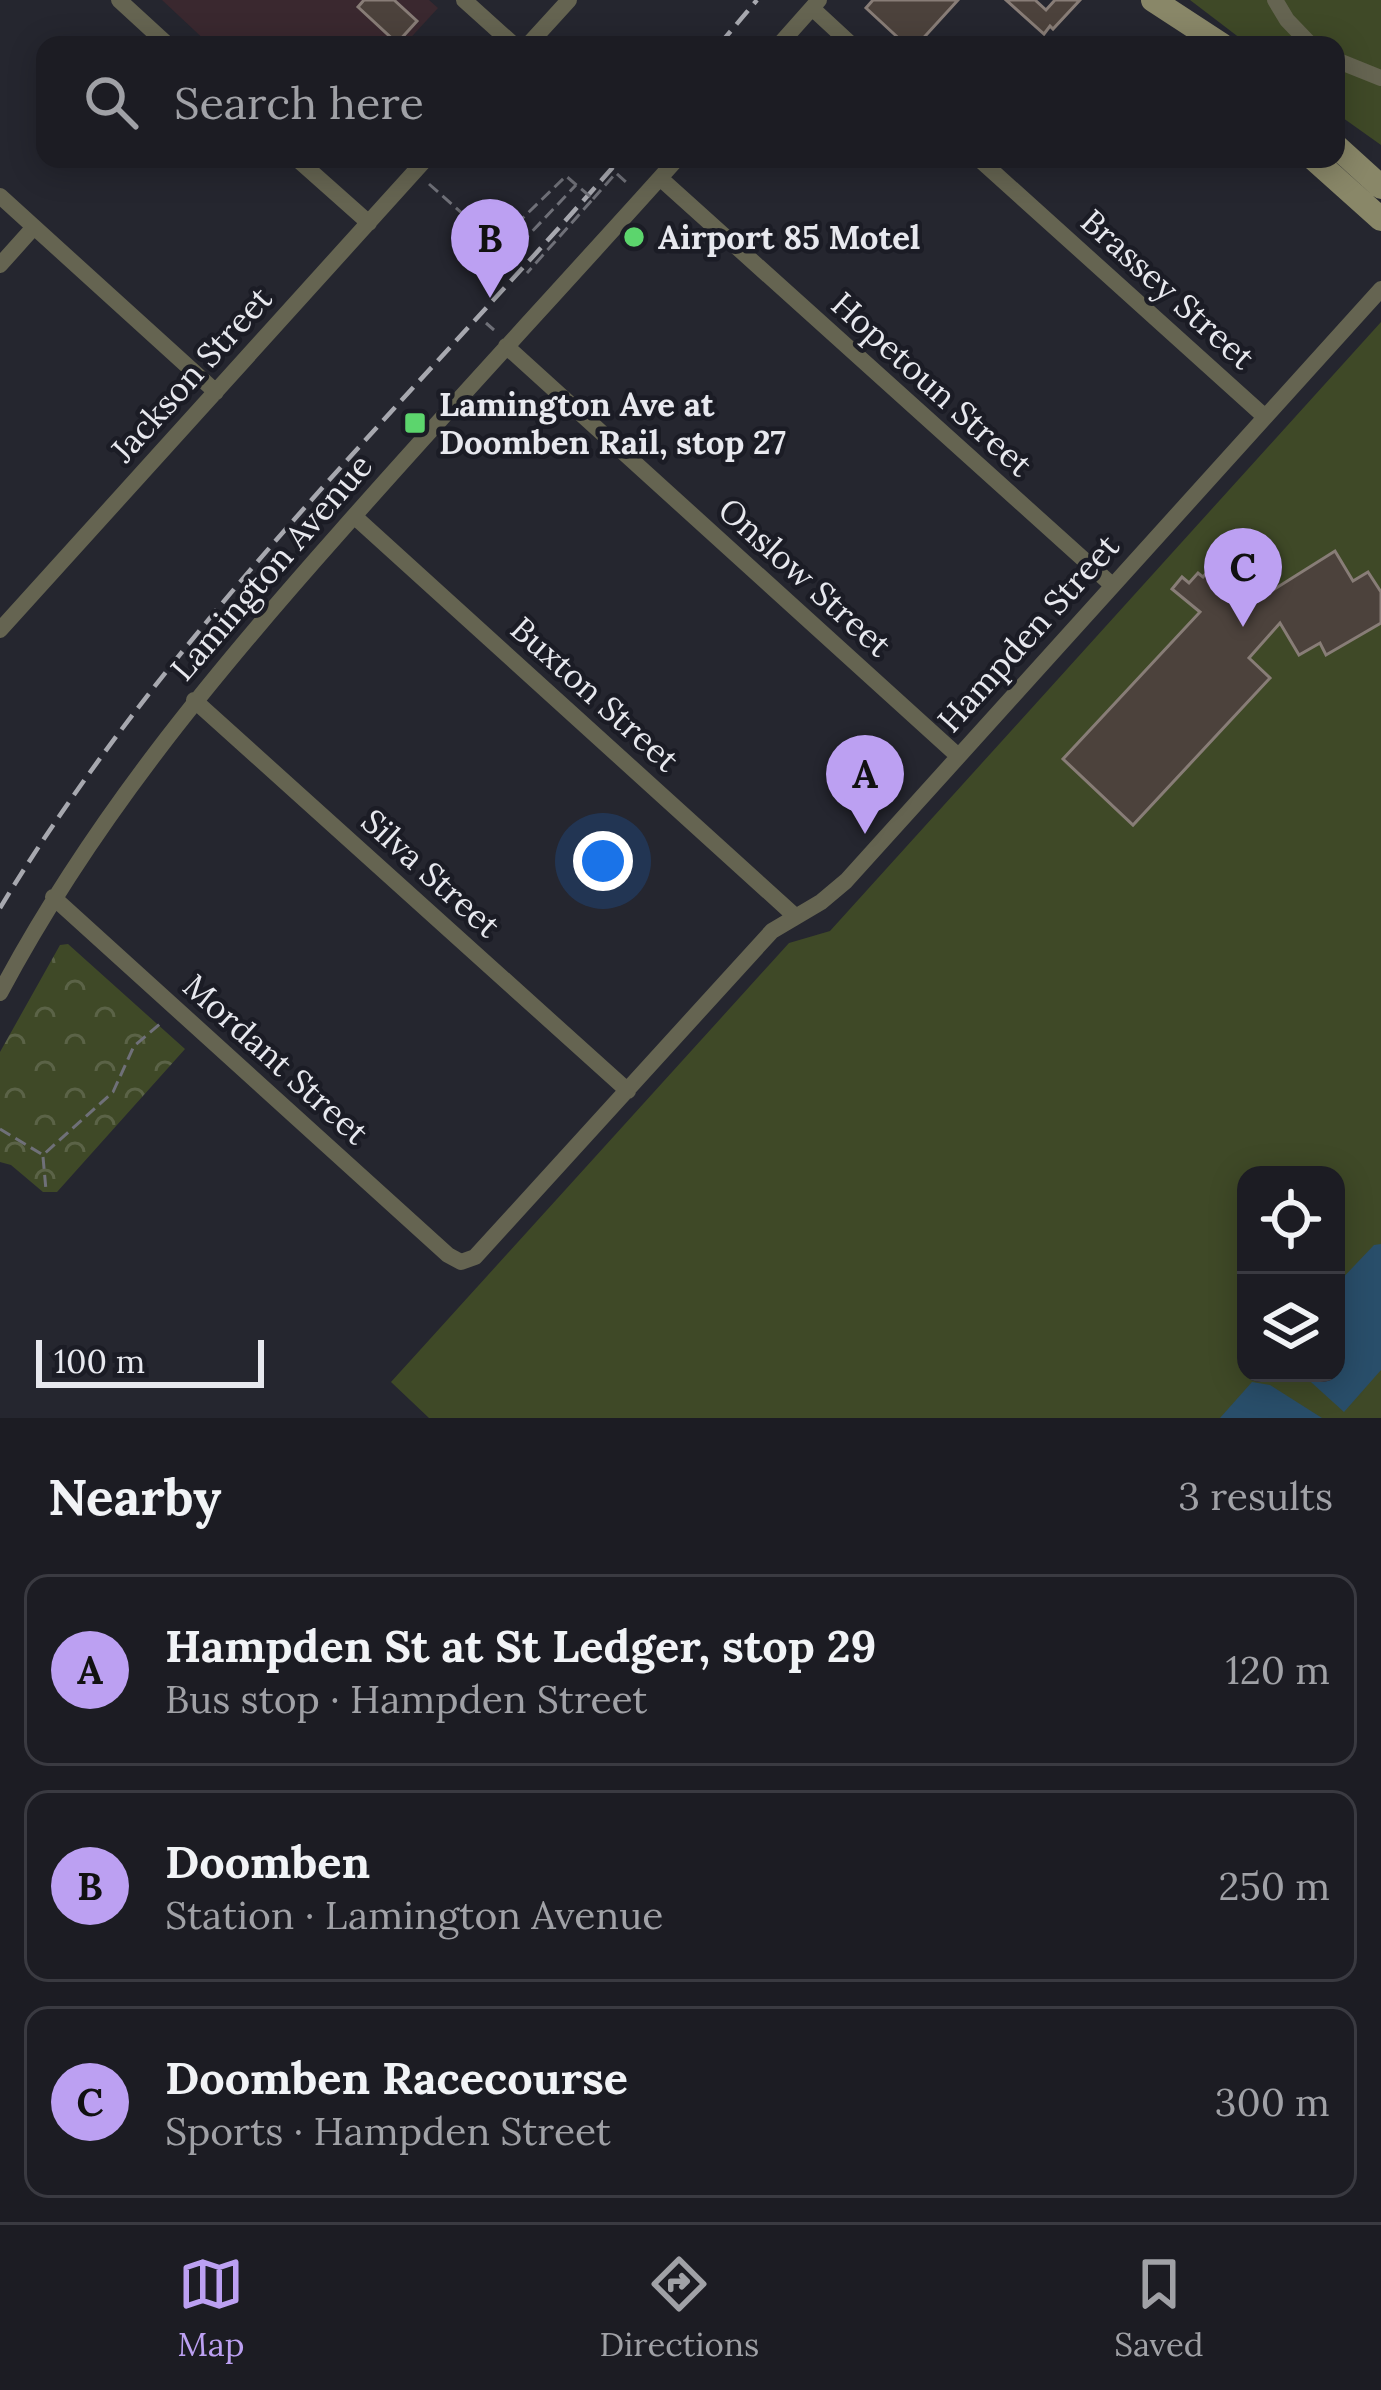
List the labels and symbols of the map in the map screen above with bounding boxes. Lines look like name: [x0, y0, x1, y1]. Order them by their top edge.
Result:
pin: B: [451, 199, 529, 298]
street label: Brassey Street: [1072, 200, 1264, 378]
place label: Airport 85 Motel: [658, 216, 920, 258]
marker: Airport 85 Motel: [621, 224, 647, 250]
street label: Jackson Street: [101, 278, 281, 471]
street label: Hopetoun Street: [823, 283, 1041, 485]
place label: Lamington Ave at Doomben Rail, stop 27: [439, 383, 786, 463]
marker: Lamington Ave at Doomben Rail, stop 27: [402, 410, 428, 436]
street label: Lamington Avenue: [161, 445, 381, 689]
street label: Onslow Street: [710, 488, 900, 666]
street label: Hampden Street: [928, 525, 1128, 741]
pin: C: [1204, 528, 1282, 627]
street label: Buxton Street: [502, 608, 688, 781]
pin: A: [826, 735, 904, 834]
street label: Silva Street: [353, 800, 509, 946]
your location: [573, 831, 633, 891]
street label: Mordant Street: [175, 965, 378, 1153]
scale bar: [36, 1334, 264, 1387]

